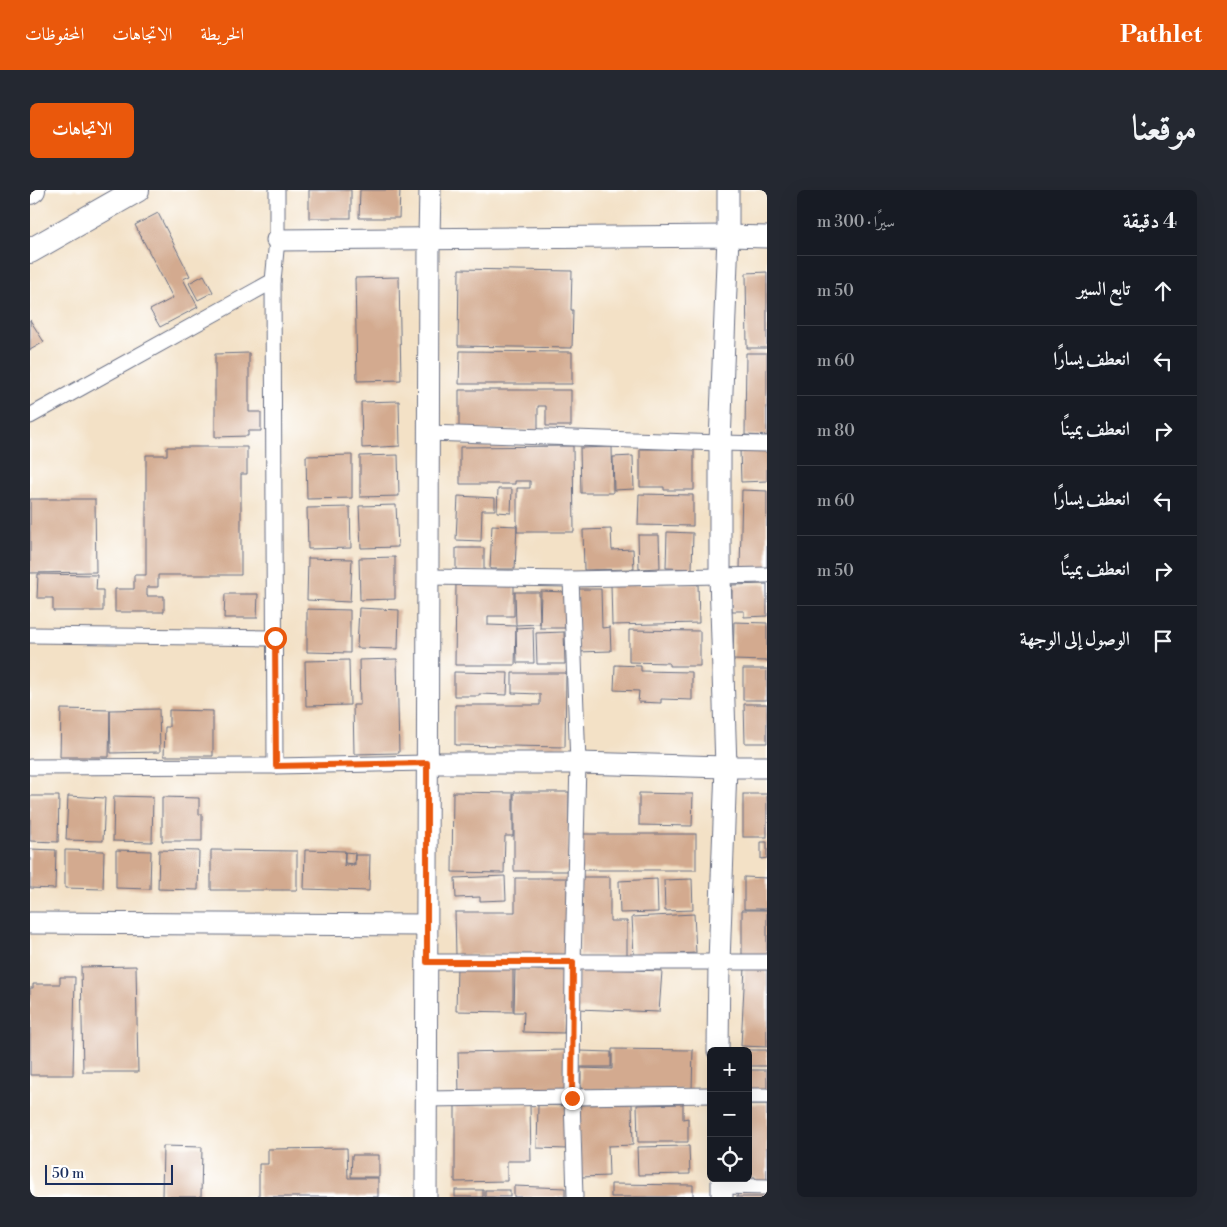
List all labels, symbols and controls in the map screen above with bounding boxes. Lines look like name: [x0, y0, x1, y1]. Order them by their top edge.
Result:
text: Pathlet: [1120, 20, 1202, 50]
text: المحفوظات: [25, 23, 84, 46]
text: الاتجاهات: [112, 23, 172, 46]
text: الخريطة: [200, 23, 244, 46]
button: الاتجاهات: [30, 103, 134, 158]
text: موقعنا: [1132, 107, 1197, 150]
text: 4 دقيقة: [1123, 209, 1177, 235]
text: سيرًا · 300 m: [817, 212, 895, 232]
text: تابع السير: [1077, 277, 1130, 301]
icon: ahead: [1149, 277, 1177, 305]
text: 50 m: [817, 281, 854, 301]
text: انعطف يسارًا: [1053, 347, 1130, 371]
icon: left: [1149, 347, 1177, 375]
text: 60 m: [817, 351, 855, 371]
text: انعطف يمينًا: [1061, 417, 1130, 441]
icon: right: [1149, 417, 1177, 445]
text: 80 m: [817, 421, 855, 441]
text: انعطف يسارًا: [1053, 487, 1130, 511]
icon: left: [1149, 487, 1177, 515]
text: 60 m: [817, 491, 855, 511]
text: انعطف يمينًا: [1061, 557, 1130, 581]
icon: right: [1149, 557, 1177, 585]
text: 50 m: [817, 561, 854, 581]
route start: [264, 627, 287, 650]
text: الوصول إلى الوجهة: [1020, 627, 1130, 651]
icon: arrive: [1149, 627, 1177, 655]
map controls: [707, 1047, 752, 1182]
button: +: [707, 1047, 752, 1092]
route end: [561, 1087, 584, 1110]
button: −: [707, 1092, 752, 1137]
button: locate: [707, 1137, 752, 1182]
scale bar: [45, 1162, 172, 1185]
text: 50 m: [52, 1165, 84, 1183]

